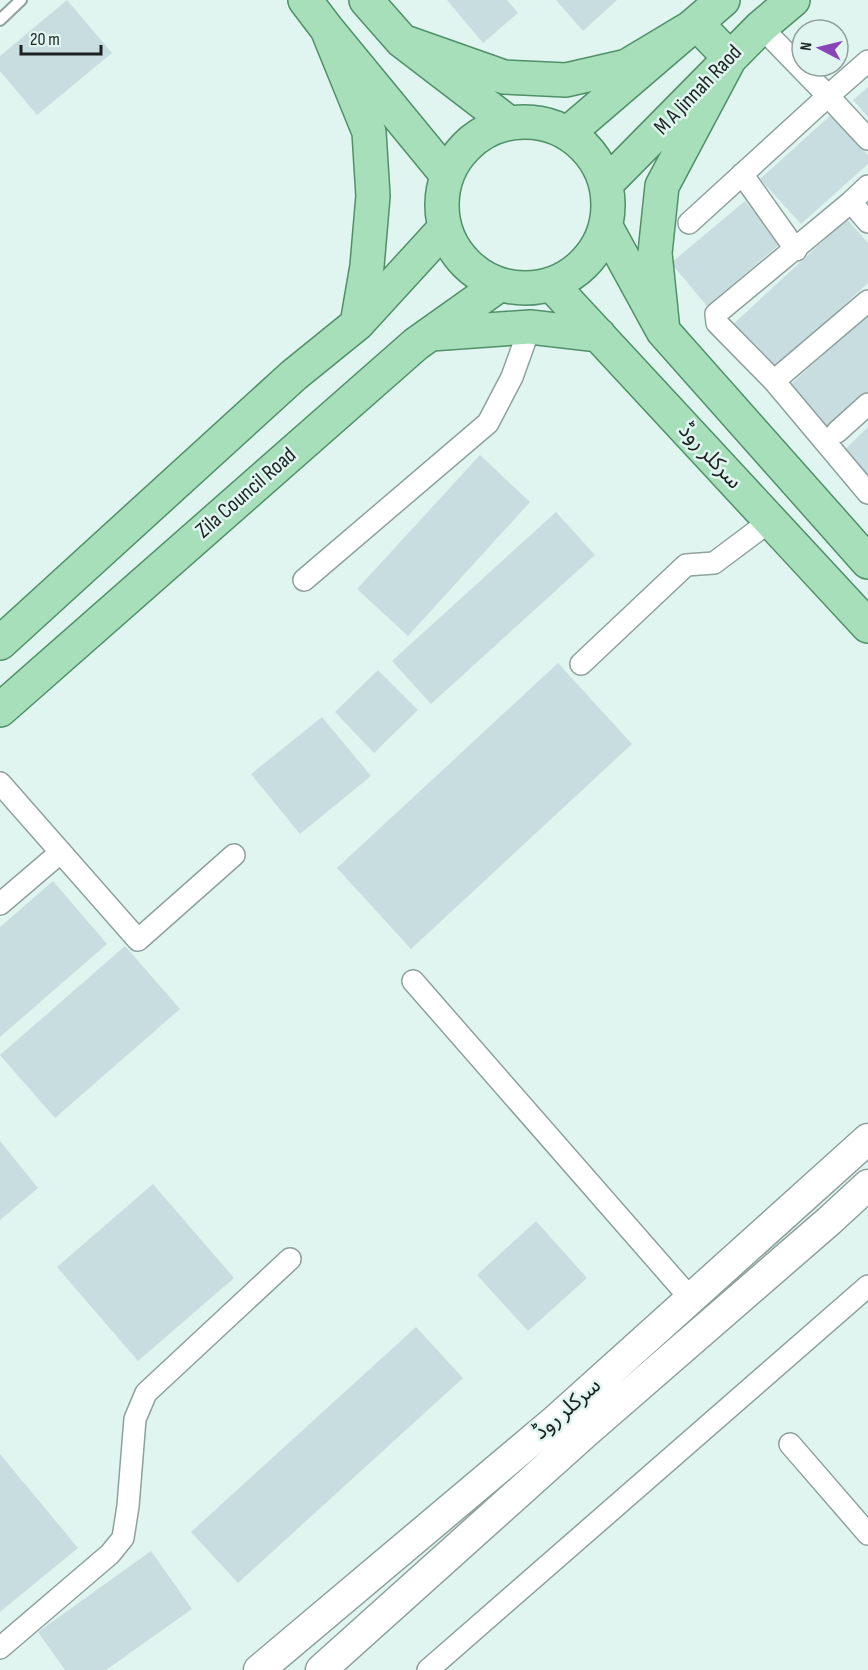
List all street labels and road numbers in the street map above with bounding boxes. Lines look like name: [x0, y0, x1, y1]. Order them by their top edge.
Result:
street label: M A Jinnah Raod: [648, 39, 748, 141]
street label: سرکلر روڈ: [672, 417, 748, 495]
street label: Zila Council Road: [190, 442, 302, 544]
street label: سرکلر روڈ: [527, 1372, 607, 1446]

